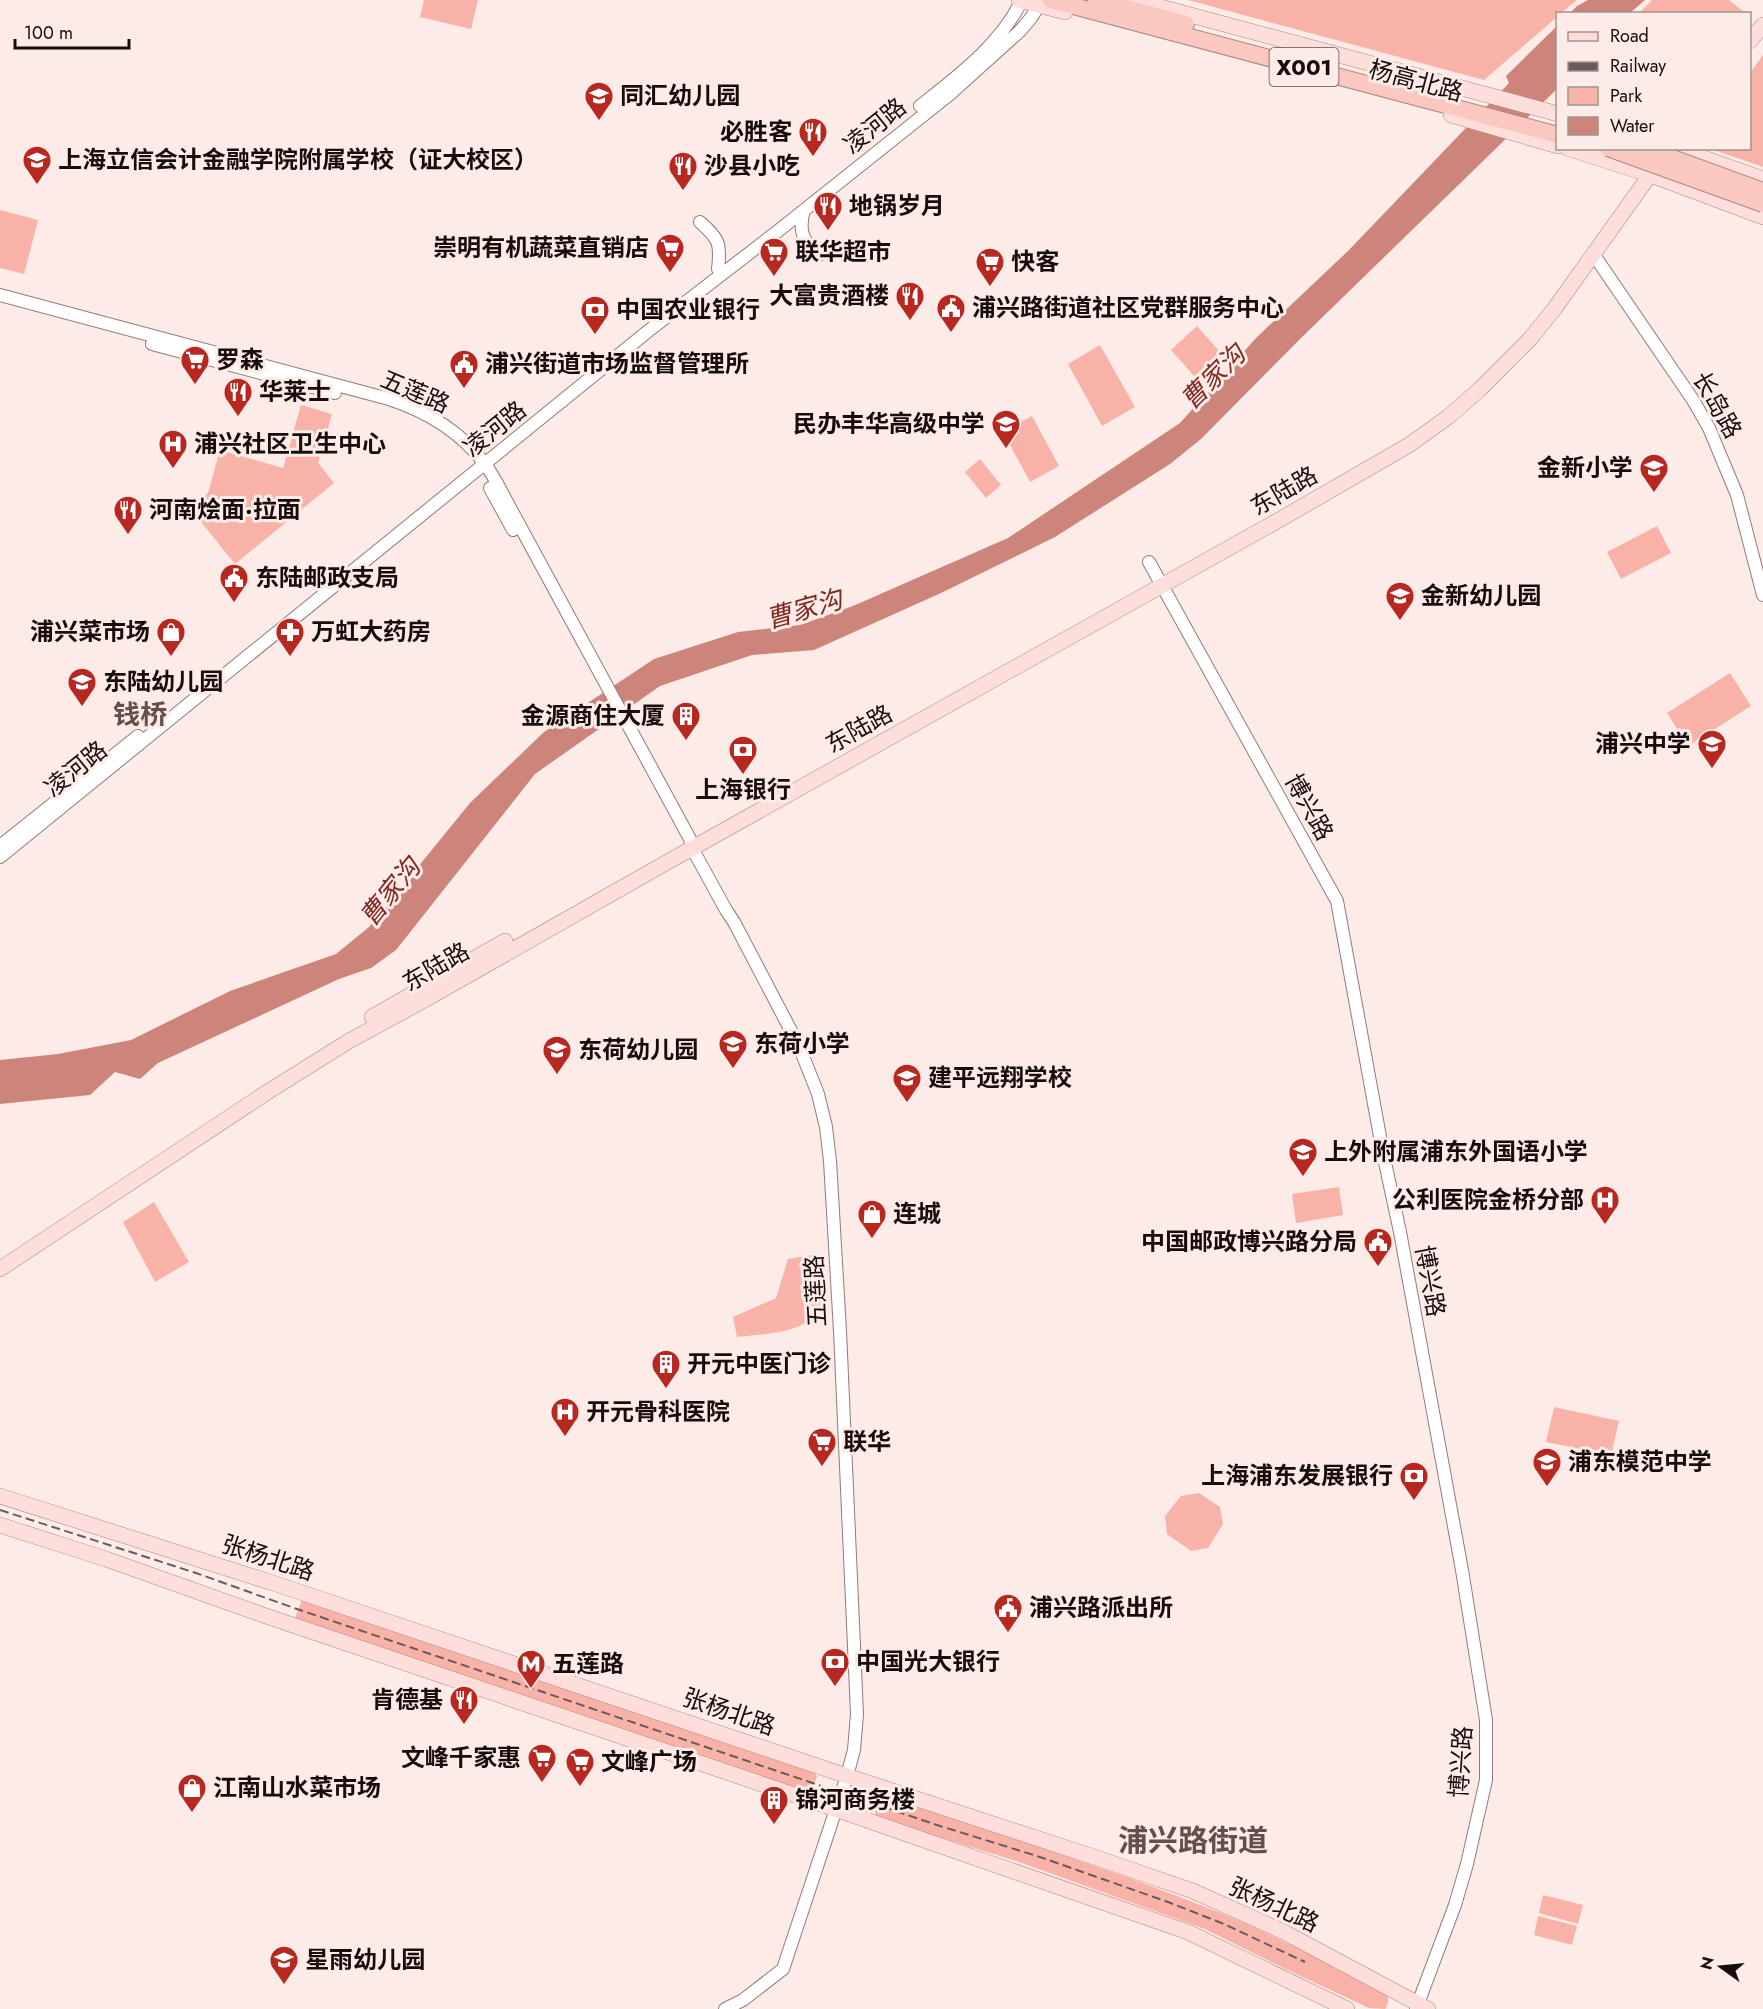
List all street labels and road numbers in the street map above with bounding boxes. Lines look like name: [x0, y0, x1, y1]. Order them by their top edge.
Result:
road number: X001: [1270, 48, 1338, 86]
street label: 杨高北路: [1365, 51, 1467, 110]
street label: 凌河路: [836, 89, 914, 162]
street label: 五莲路: [375, 361, 455, 422]
street label: 长岛路: [1684, 365, 1751, 445]
street label: 凌河路: [456, 392, 534, 465]
street label: 东陆路: [1244, 457, 1324, 524]
street label: 东陆路: [819, 696, 899, 761]
street label: 凌河路: [37, 732, 115, 805]
street label: 博兴路: [1277, 767, 1342, 847]
street label: 东陆路: [396, 933, 476, 1000]
street label: 博兴路: [1407, 1242, 1454, 1319]
street label: 五莲路: [796, 1254, 835, 1328]
street label: 张杨北路: [217, 1526, 319, 1589]
street label: 张杨北路: [678, 1679, 780, 1744]
street label: 博兴路: [1441, 1725, 1480, 1799]
street label: 张杨北路: [1223, 1868, 1325, 1941]

